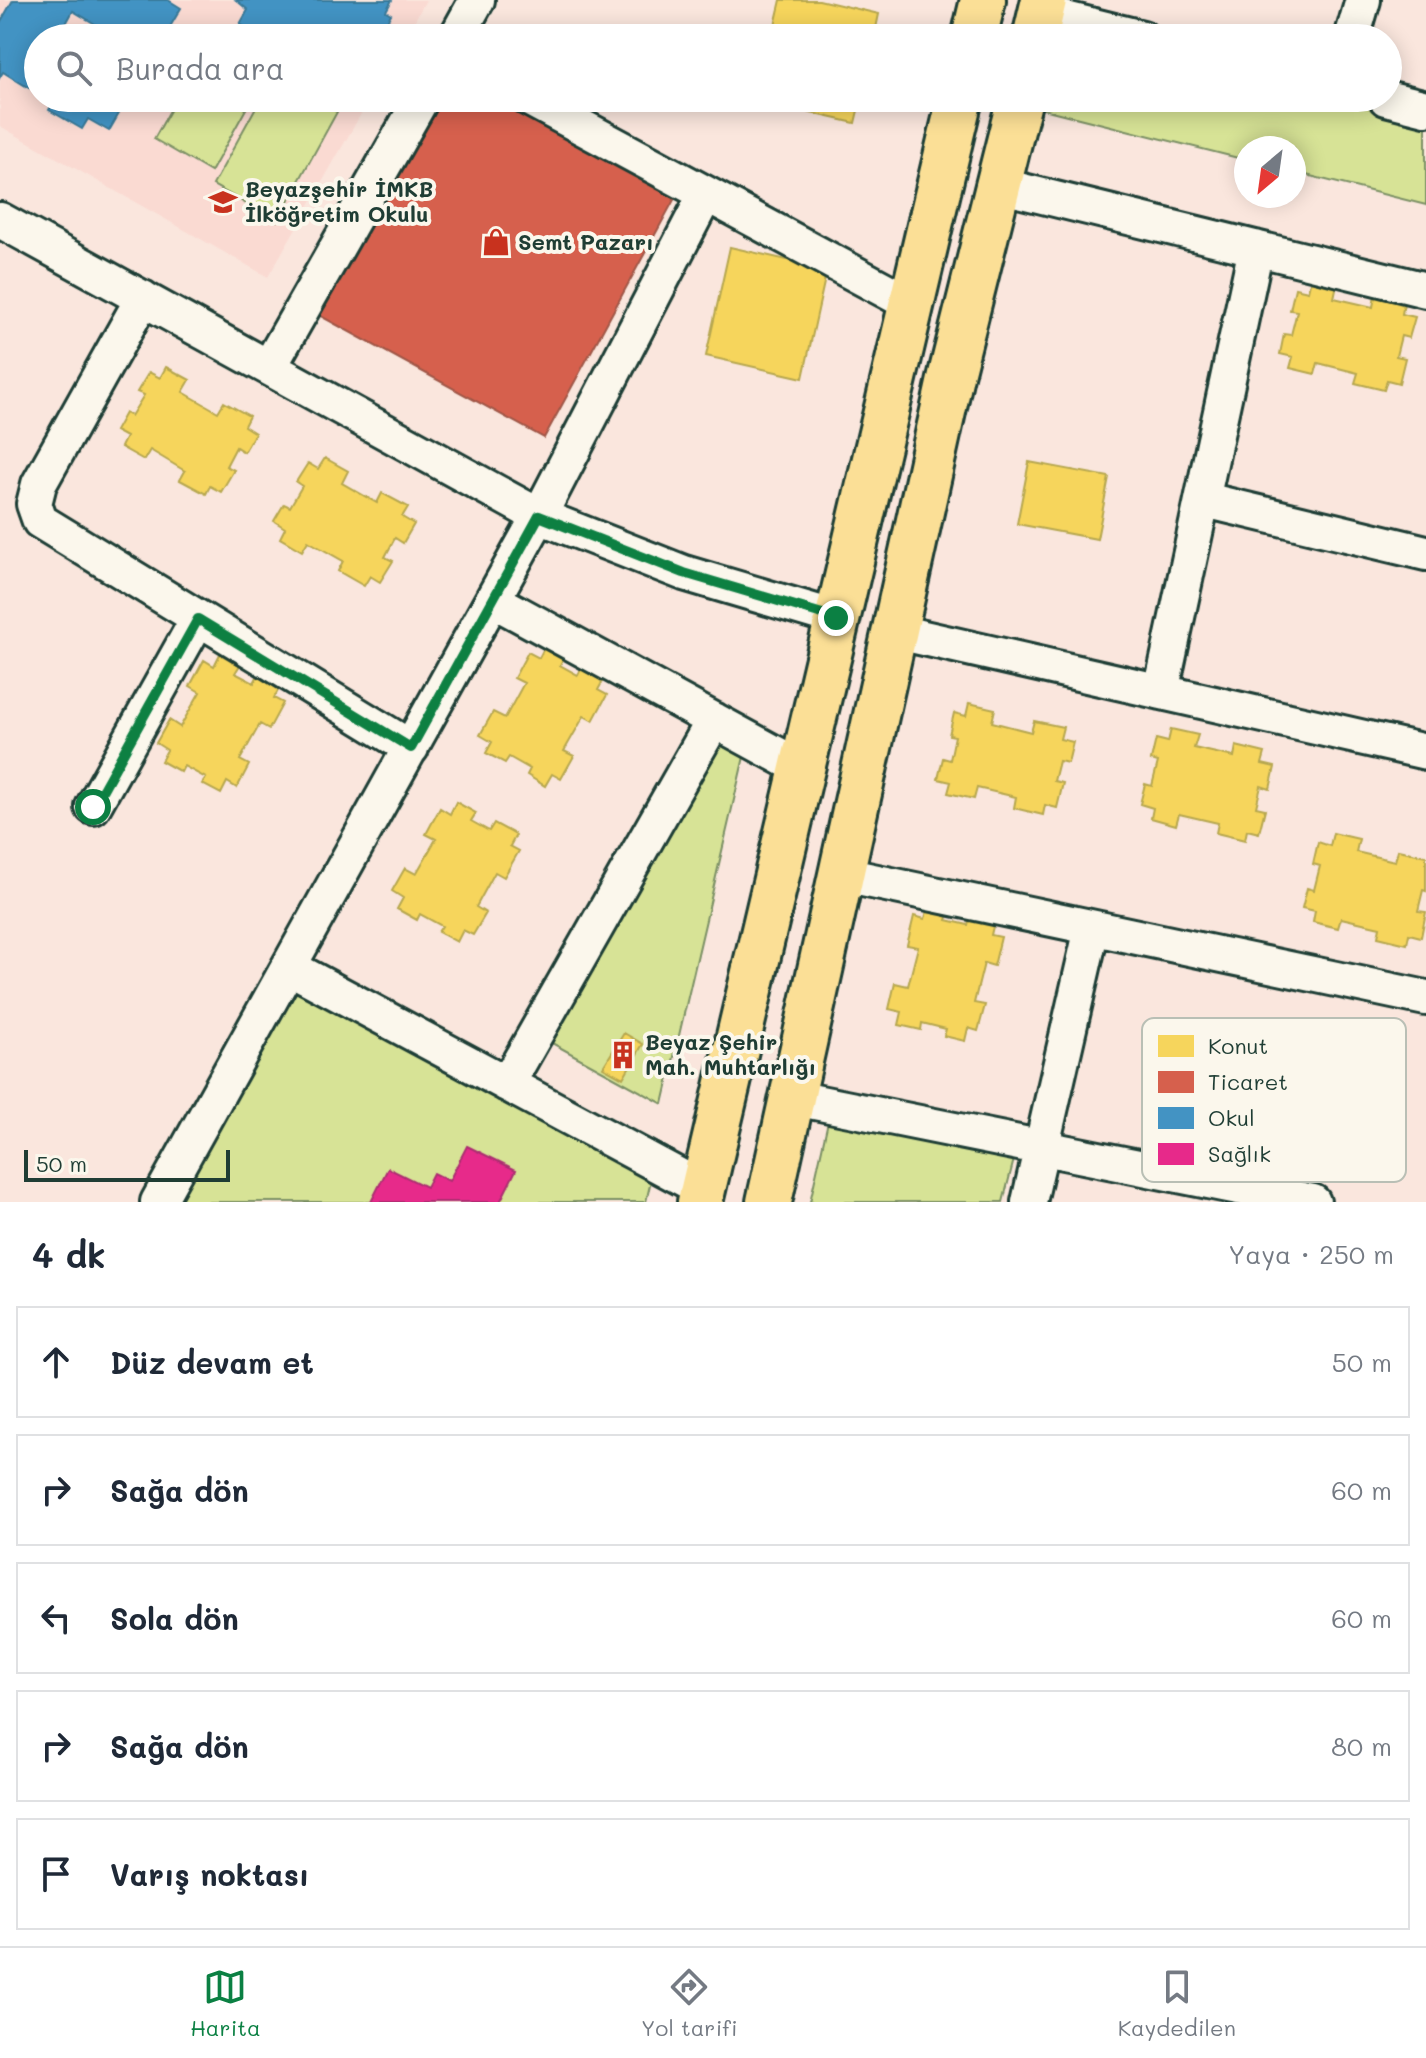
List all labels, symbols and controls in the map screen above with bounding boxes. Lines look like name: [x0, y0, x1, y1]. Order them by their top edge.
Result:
search box: [24, 24, 1402, 112]
icon: search: [52, 46, 96, 90]
text: Burada ara: [116, 48, 285, 88]
north arrow: [1234, 136, 1306, 208]
place label: Beyazşehir İMKB İlköğretim Okulu: [245, 174, 433, 228]
school or university icon: Beyazşehir İMKB İlköğretim Okulu: [208, 187, 238, 217]
shop icon: Semt Pazarı: [481, 227, 511, 257]
place label: Semt Pazarı: [518, 227, 654, 256]
route end: [818, 600, 854, 636]
route start: [75, 789, 111, 825]
legend: [1142, 1018, 1406, 1182]
place label: Beyaz Şehir Mah. Muhtarlığı: [645, 1027, 816, 1081]
text: Konut: [1208, 1031, 1268, 1060]
building icon: Beyaz Şehir Mah. Muhtarlığı: [608, 1040, 638, 1070]
text: Ticaret: [1208, 1067, 1288, 1096]
text: Okul: [1208, 1103, 1255, 1132]
text: Sağlık: [1208, 1139, 1271, 1168]
scale bar: [24, 1146, 230, 1182]
text: 50 m: [36, 1149, 87, 1178]
text: 4 dk: [32, 1232, 106, 1277]
text: Yaya · 250 m: [1228, 1237, 1394, 1271]
icon: ahead: [34, 1340, 78, 1384]
text: Düz devam et: [110, 1342, 314, 1382]
text: 50 m: [1332, 1345, 1392, 1379]
icon: right: [34, 1468, 78, 1512]
text: Sağa dön: [110, 1470, 249, 1510]
text: 60 m: [1331, 1473, 1392, 1507]
icon: left: [34, 1596, 78, 1640]
text: Sola dön: [110, 1598, 239, 1638]
text: 60 m: [1331, 1601, 1392, 1635]
icon: right: [34, 1724, 78, 1768]
text: Sağa dön: [110, 1726, 249, 1766]
text: 80 m: [1331, 1729, 1392, 1763]
icon: arrive: [34, 1852, 78, 1896]
text: Varış noktası: [110, 1854, 309, 1894]
tab: Harita: [190, 1965, 261, 2042]
tab: Yol tarifi: [641, 1965, 737, 2042]
tab: Kaydedilen: [1118, 1965, 1236, 2042]

